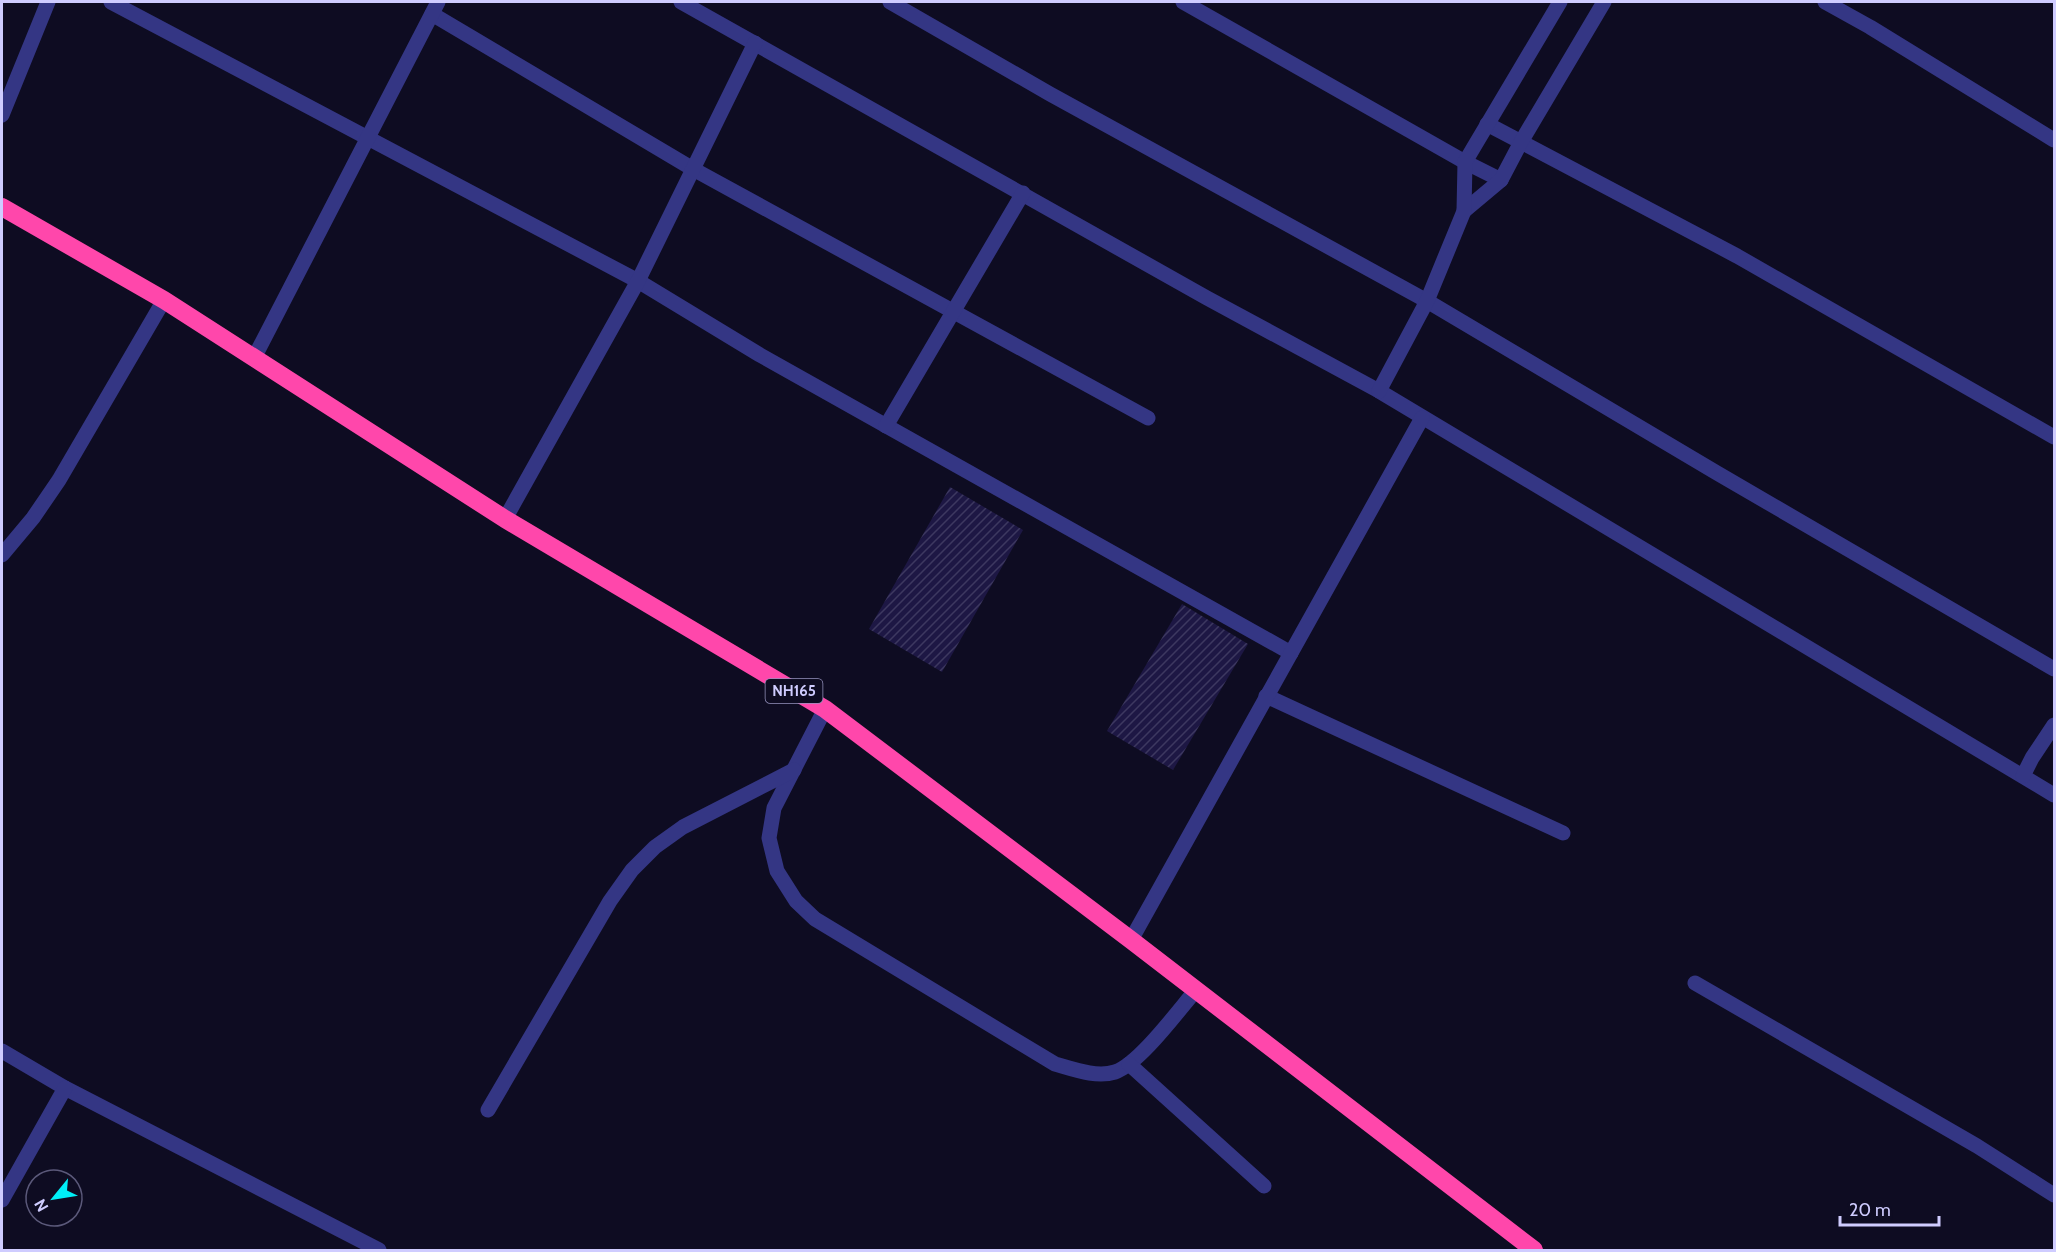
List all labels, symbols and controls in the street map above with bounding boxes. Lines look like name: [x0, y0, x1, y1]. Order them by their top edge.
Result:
road number: NH165: [766, 679, 822, 703]
north arrow: [24, 1168, 84, 1228]
scale bar: [1840, 1189, 1939, 1227]
text: N: [30, 1196, 52, 1215]
text: 20 m: [1849, 1199, 1891, 1221]

